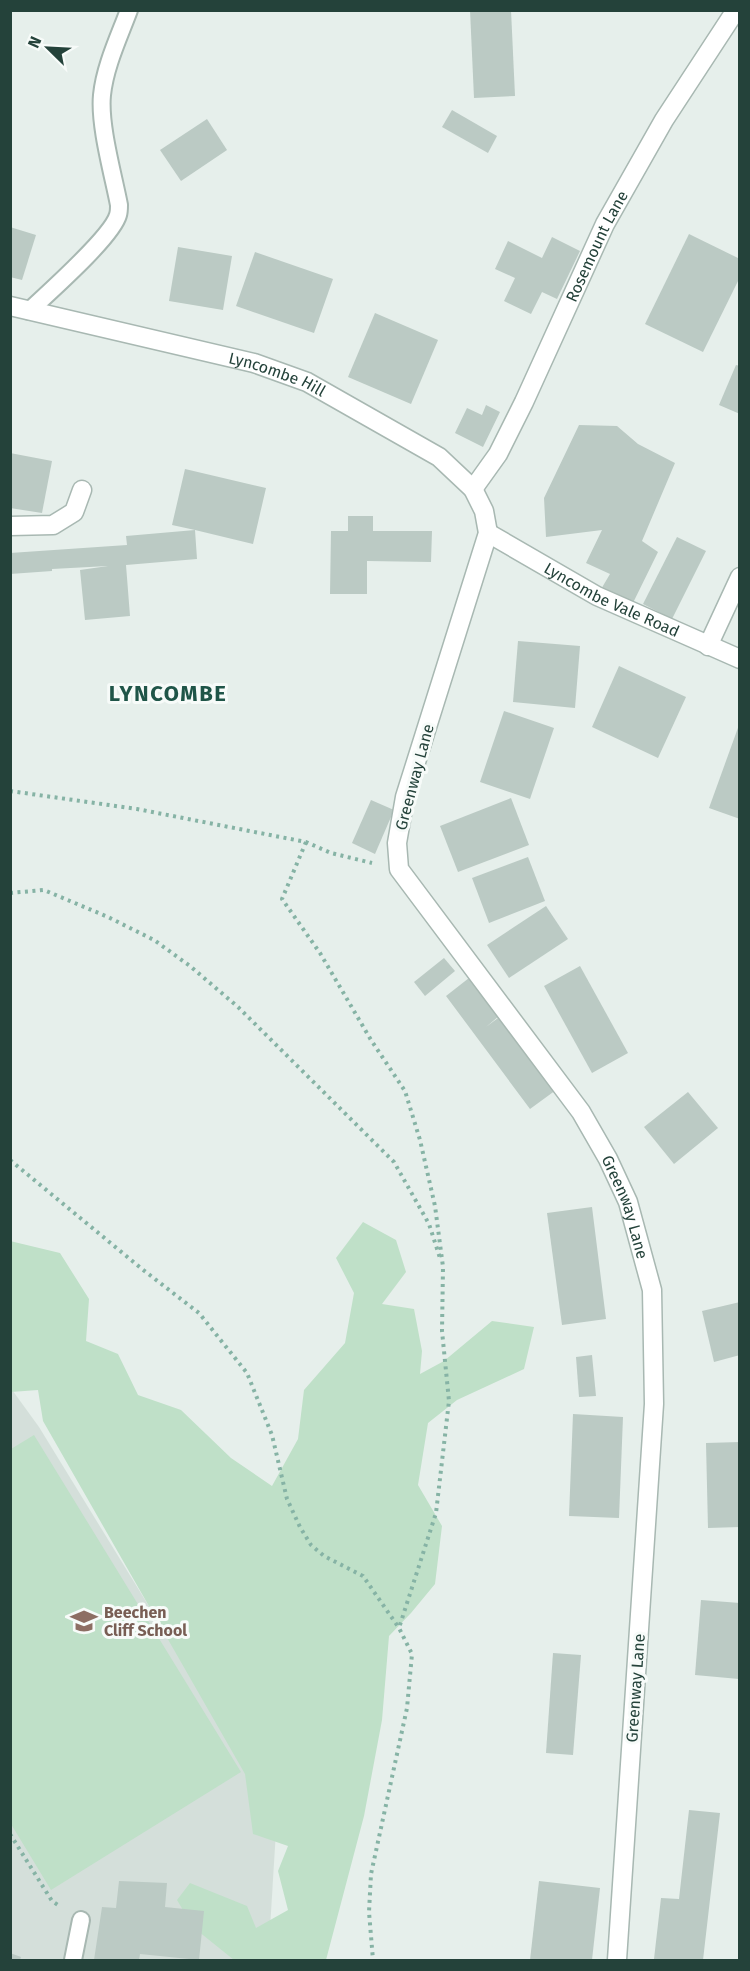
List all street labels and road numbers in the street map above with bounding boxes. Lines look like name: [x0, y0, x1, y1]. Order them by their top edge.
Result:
street label: Rosemount Lane: [562, 187, 632, 305]
street label: Lyncombe Hill: [227, 348, 329, 401]
street label: Lyncombe Vale Road: [541, 559, 682, 641]
street label: Greenway Lane: [391, 722, 438, 832]
street label: Greenway Lane: [598, 1152, 652, 1261]
street label: Greenway Lane: [622, 1633, 649, 1743]

